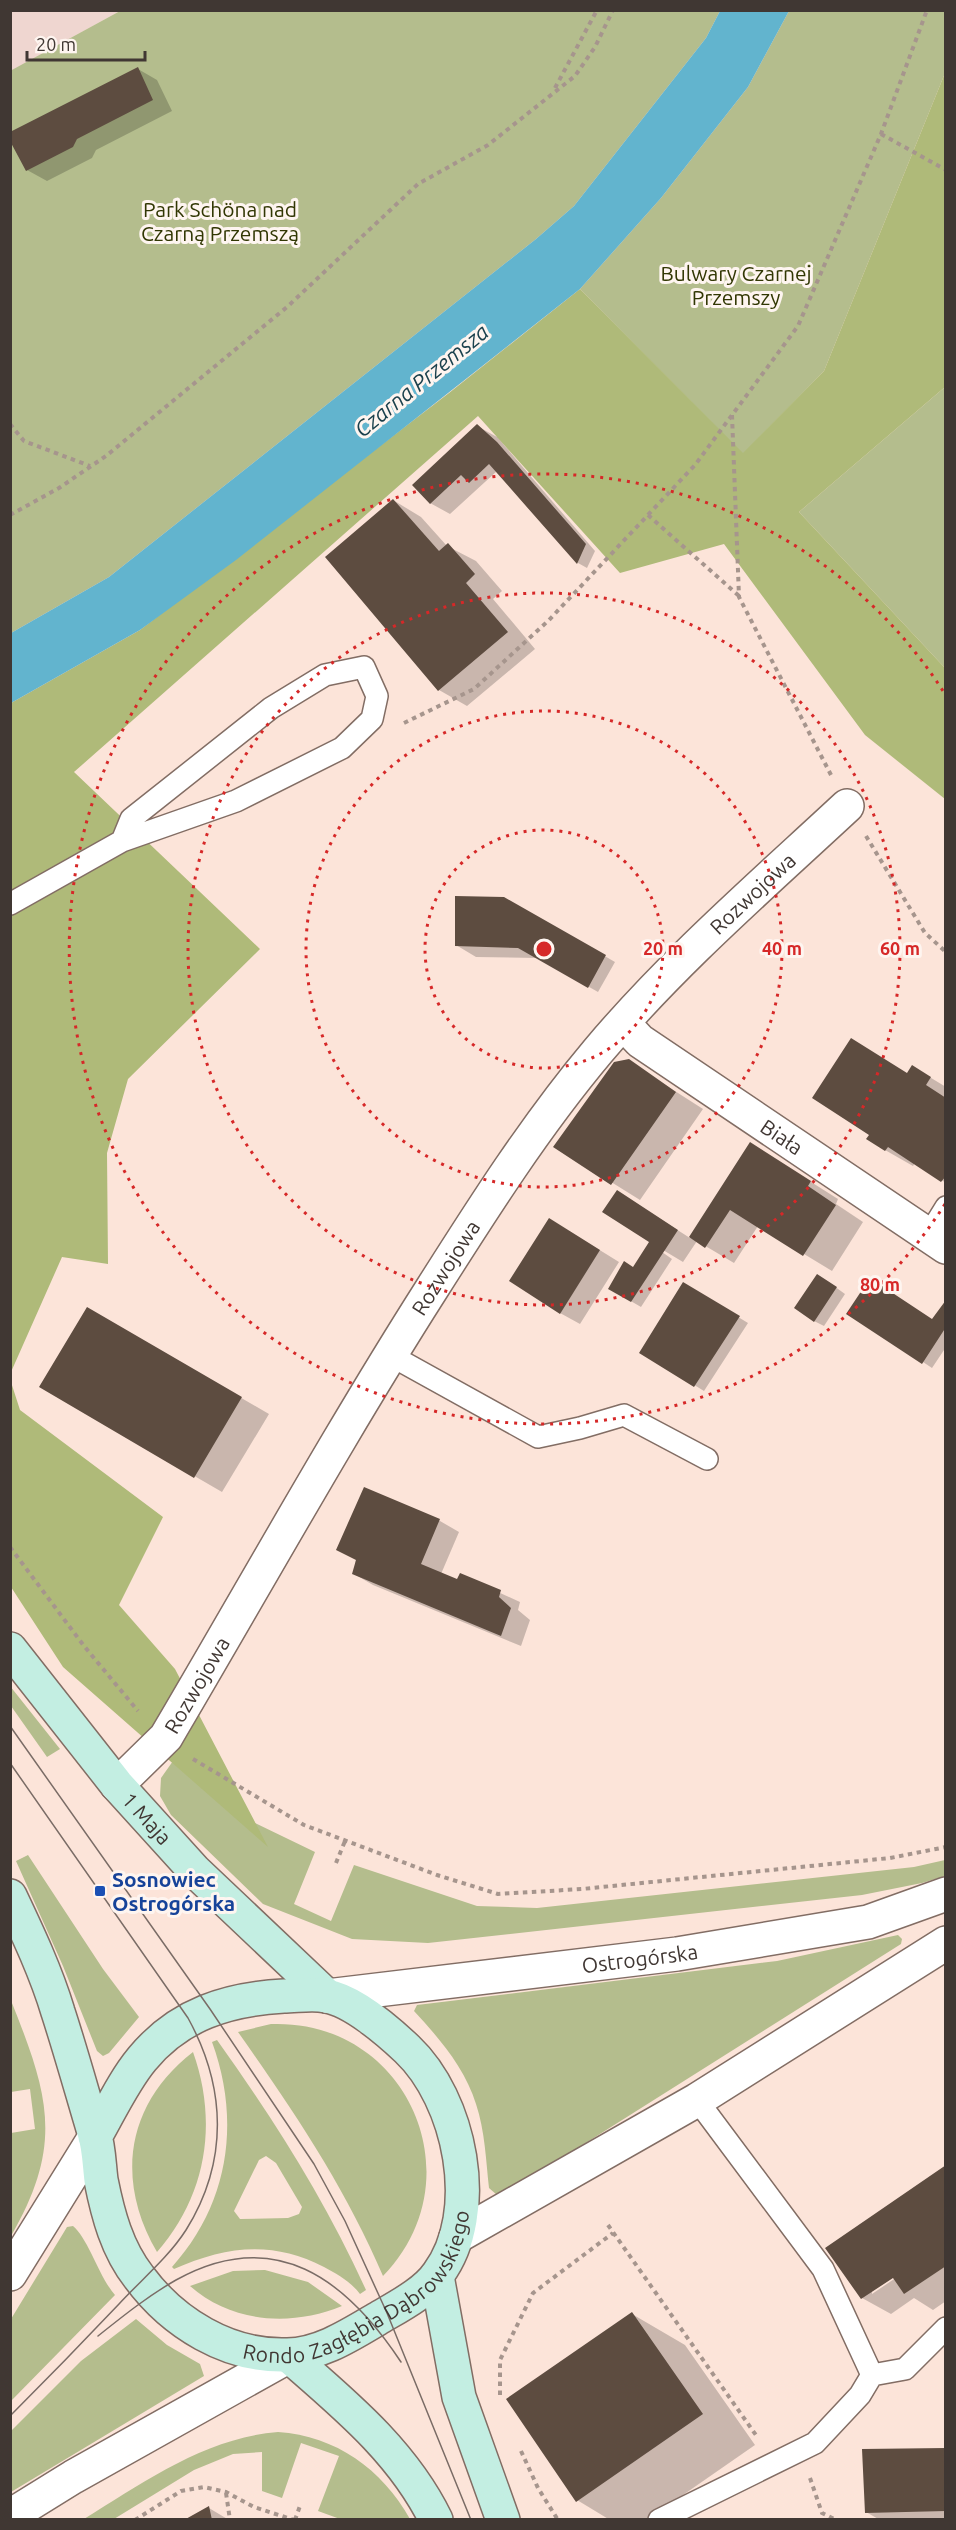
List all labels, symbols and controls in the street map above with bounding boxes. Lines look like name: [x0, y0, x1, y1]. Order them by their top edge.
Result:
scale bar: [27, 24, 146, 62]
text: 20 m: [36, 34, 76, 54]
park label: Park Schöna nad Czarną Przemszą: [141, 197, 299, 245]
park label: Bulwary Czarnej Przemszy: [660, 261, 812, 309]
water label: Czarna Przemsza: [349, 318, 493, 442]
street label: Rozwojowa: [705, 848, 800, 939]
text: 20 m: [643, 938, 683, 958]
text: 40 m: [762, 938, 802, 958]
text: 60 m: [880, 938, 920, 958]
centre of rings: [534, 939, 554, 959]
street label: Biała: [756, 1114, 808, 1159]
street label: Rozwojowa: [406, 1216, 485, 1319]
text: 80 m: [860, 1274, 900, 1294]
street label: Rozwojowa: [159, 1632, 234, 1738]
street label: 1 Maja: [118, 1787, 177, 1849]
place label: Sosnowiec Ostrogórska: [112, 1867, 235, 1915]
marker: Sosnowiec Ostrogórska: [93, 1884, 107, 1898]
street label: Ostrogórska: [580, 1939, 700, 1977]
street label: Rondo Zagłębia Dąbrowskiego: [241, 2209, 473, 2367]

